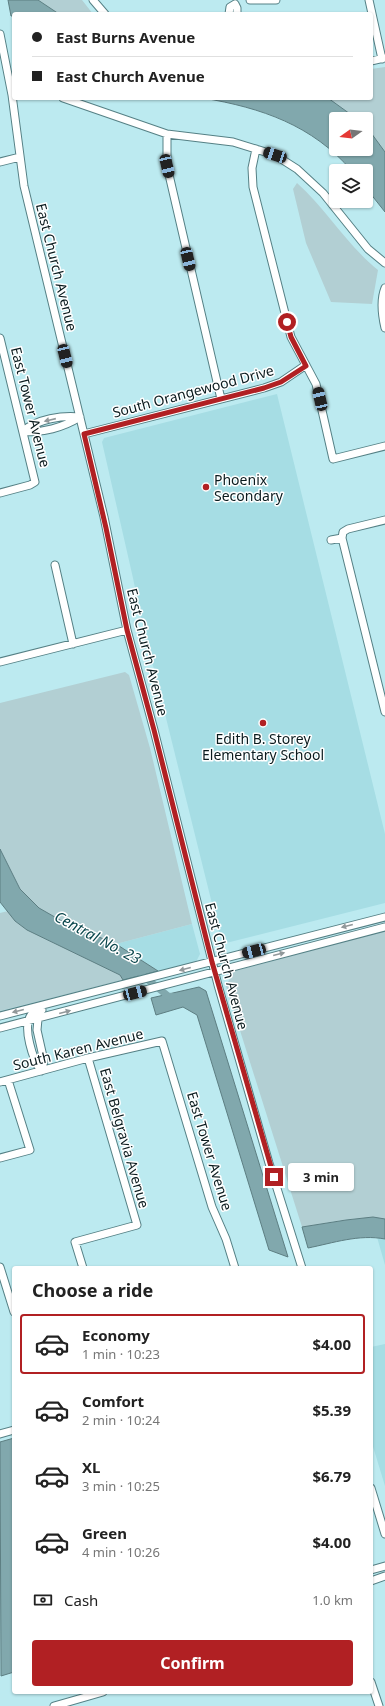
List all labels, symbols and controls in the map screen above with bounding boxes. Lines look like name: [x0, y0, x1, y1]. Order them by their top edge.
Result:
text: East Burns Avenue: [56, 27, 195, 47]
text: East Church Avenue: [56, 66, 205, 86]
north arrow: [329, 112, 373, 156]
map controls: [329, 112, 373, 208]
car: [262, 146, 288, 164]
car: [158, 153, 176, 179]
button: layers: [329, 164, 373, 208]
street label: East Church Avenue: [32, 201, 82, 333]
car: [179, 246, 197, 272]
route start: [278, 313, 296, 331]
car: [56, 343, 74, 369]
street label: East Tower Avenue: [7, 345, 55, 469]
street label: South Orangewood Drive: [110, 360, 276, 422]
car: [311, 386, 329, 412]
one-way arrow: [44, 418, 57, 424]
place label: Phoenix Secondary: [214, 470, 284, 505]
marker: Phoenix Secondary: [201, 482, 211, 492]
street label: East Church Avenue: [123, 586, 173, 718]
marker: Edith B. Storey Elementary School: [258, 718, 268, 728]
place label: Edith B. Storey Elementary School: [202, 729, 324, 764]
street label: East Church Avenue: [201, 900, 253, 1032]
water label: Central No. 23: [51, 906, 145, 968]
one-way arrow: [341, 923, 353, 929]
car: [241, 942, 267, 960]
one-way arrow: [273, 951, 285, 957]
one-way arrow: [178, 966, 190, 972]
car: [122, 984, 148, 1002]
one-way arrow: [59, 1008, 71, 1014]
one-way arrow: [12, 1009, 25, 1015]
street label: South Karen Avenue: [11, 1024, 145, 1074]
street label: East Belgravia Avenue: [96, 1066, 154, 1210]
street label: East Tower Avenue: [183, 1089, 237, 1213]
callout: 3 min: [288, 1163, 354, 1191]
route end: [265, 1168, 283, 1186]
text: 3 min: [303, 1168, 339, 1186]
text: Choose a ride: [32, 1278, 153, 1302]
text: Economy: [82, 1325, 150, 1345]
icon: car: [34, 1326, 70, 1362]
text: $4.00: [312, 1334, 351, 1354]
text: 1 min · 10:23: [82, 1345, 160, 1363]
text: Comfort: [82, 1391, 144, 1411]
icon: car: [34, 1392, 70, 1428]
text: $5.39: [312, 1400, 351, 1420]
text: 2 min · 10:24: [82, 1411, 160, 1429]
text: XL: [82, 1457, 100, 1477]
icon: car: [34, 1458, 70, 1494]
text: $6.79: [312, 1466, 351, 1486]
text: 3 min · 10:25: [82, 1477, 160, 1495]
text: Green: [82, 1523, 127, 1543]
icon: car: [34, 1524, 70, 1560]
text: $4.00: [312, 1532, 351, 1552]
text: 4 min · 10:26: [82, 1543, 160, 1561]
icon: cash: [32, 1589, 54, 1611]
text: Cash: [64, 1590, 98, 1610]
text: 1.0 km: [312, 1591, 353, 1609]
button: Confirm: [32, 1640, 353, 1686]

